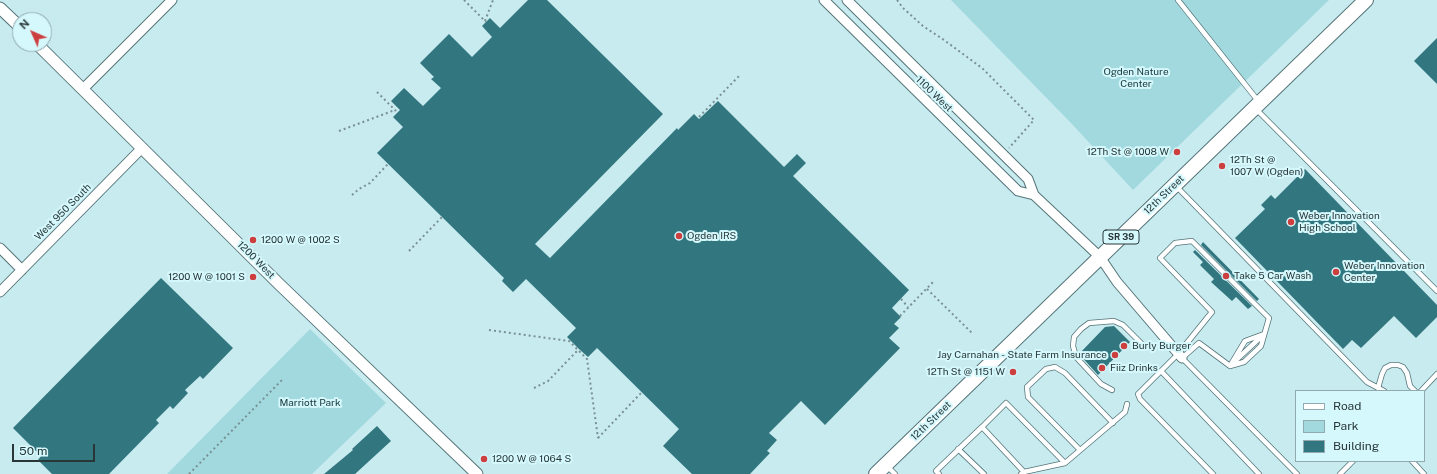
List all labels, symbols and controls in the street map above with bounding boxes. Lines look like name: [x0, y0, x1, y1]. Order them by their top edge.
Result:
north arrow: [12, 12, 52, 52]
text: N: [17, 17, 32, 32]
park label: Ogden Nature Center: [1103, 66, 1169, 90]
street label: 1100 West: [913, 74, 955, 114]
place label: 12Th St @ 1008 W: [1087, 146, 1169, 158]
marker: 12Th St @ 1008 W: [1172, 147, 1182, 157]
place label: 12Th St @ 1007 W (Ogden): [1230, 154, 1303, 178]
marker: 12Th St @ 1007 W (Ogden): [1217, 161, 1227, 171]
street label: 12th Street: [1141, 173, 1187, 217]
street label: West 950 South: [32, 181, 94, 243]
place label: Weber Innovation High School: [1299, 210, 1380, 234]
marker: Weber Innovation High School: [1286, 217, 1296, 227]
place label: Ogden IRS: [687, 230, 736, 242]
road number: SR 39: [1103, 230, 1139, 244]
marker: Ogden IRS: [674, 231, 684, 241]
place label: 1200 W @ 1002 S: [261, 234, 340, 246]
marker: 1200 W @ 1002 S: [248, 235, 258, 245]
street label: 1200 West: [235, 239, 277, 281]
place label: Weber Innovation Center: [1344, 260, 1425, 284]
marker: Weber Innovation Center: [1331, 267, 1341, 277]
place label: Take 5 Car Wash: [1234, 270, 1311, 282]
place label: 1200 W @ 1001 S: [168, 271, 245, 283]
marker: Take 5 Car Wash: [1221, 271, 1231, 281]
marker: 1200 W @ 1001 S: [248, 272, 258, 282]
place label: Burly Burger: [1132, 340, 1191, 352]
marker: Burly Burger: [1119, 341, 1129, 351]
place label: Jay Carnahan - State Farm Insurance: [937, 349, 1107, 361]
marker: Jay Carnahan - State Farm Insurance: [1110, 350, 1120, 360]
place label: Fiiz Drinks: [1110, 362, 1158, 374]
marker: Fiiz Drinks: [1097, 363, 1107, 373]
place label: 12Th St @ 1151 W: [927, 366, 1005, 378]
marker: 12Th St @ 1151 W: [1008, 367, 1018, 377]
legend: [1295, 390, 1425, 462]
park label: Marriott Park: [279, 397, 341, 409]
street label: 12th Street: [908, 399, 954, 443]
text: Road: [1333, 399, 1361, 413]
text: Park: [1333, 419, 1359, 433]
scale bar: [14, 436, 97, 462]
text: Building: [1333, 439, 1379, 453]
text: 50 m: [19, 444, 47, 458]
place label: 1200 W @ 1064 S: [492, 453, 571, 465]
marker: 1200 W @ 1064 S: [479, 454, 489, 464]

